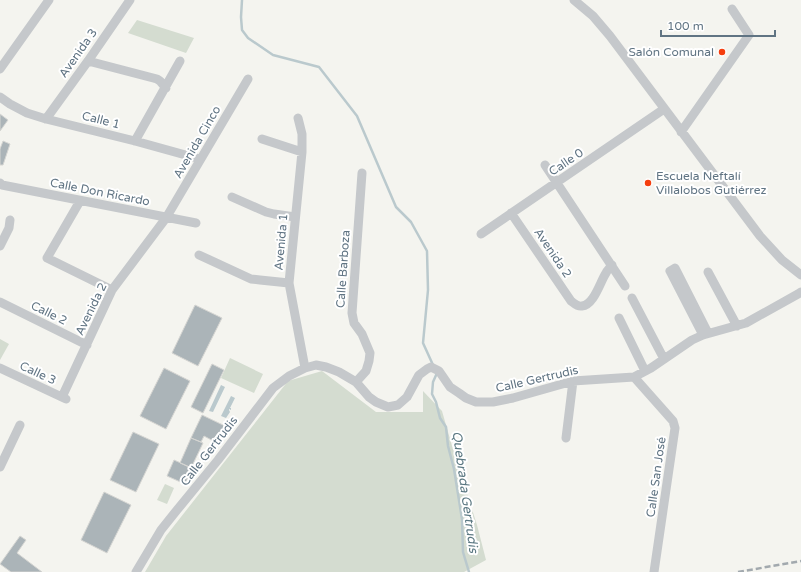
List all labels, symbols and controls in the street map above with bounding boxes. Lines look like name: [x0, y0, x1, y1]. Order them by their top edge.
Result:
scale bar: [661, 12, 775, 38]
text: 100 m: [667, 19, 704, 33]
street label: Avenida 3: [56, 26, 100, 80]
place label: Salón Comunal: [628, 45, 714, 59]
marker: Salón Comunal: [717, 47, 727, 57]
street label: Avenida Cinco: [171, 103, 223, 181]
street label: Calle 1: [81, 109, 121, 131]
street label: Calle 0: [546, 145, 586, 179]
place label: Escuela Neftalí Villalobos Gutiérrez: [656, 169, 767, 197]
street label: Calle Don Ricardo: [49, 175, 151, 209]
marker: Escuela Neftalí Villalobos Gutiérrez: [643, 178, 653, 188]
street label: Avenida 1: [272, 213, 290, 271]
street label: Avenida 2: [531, 226, 575, 280]
street label: Calle Barboza: [333, 229, 353, 309]
street label: Avenida 2: [72, 280, 110, 338]
street label: Calle 2: [29, 298, 69, 328]
street label: Calle 3: [18, 359, 58, 387]
street label: Calle Gertrudis: [494, 363, 580, 395]
street label: Calle Gertrudis: [178, 413, 241, 489]
water label: Quebrada Gertrudis: [449, 430, 482, 555]
street label: Calle San José: [643, 436, 669, 518]

